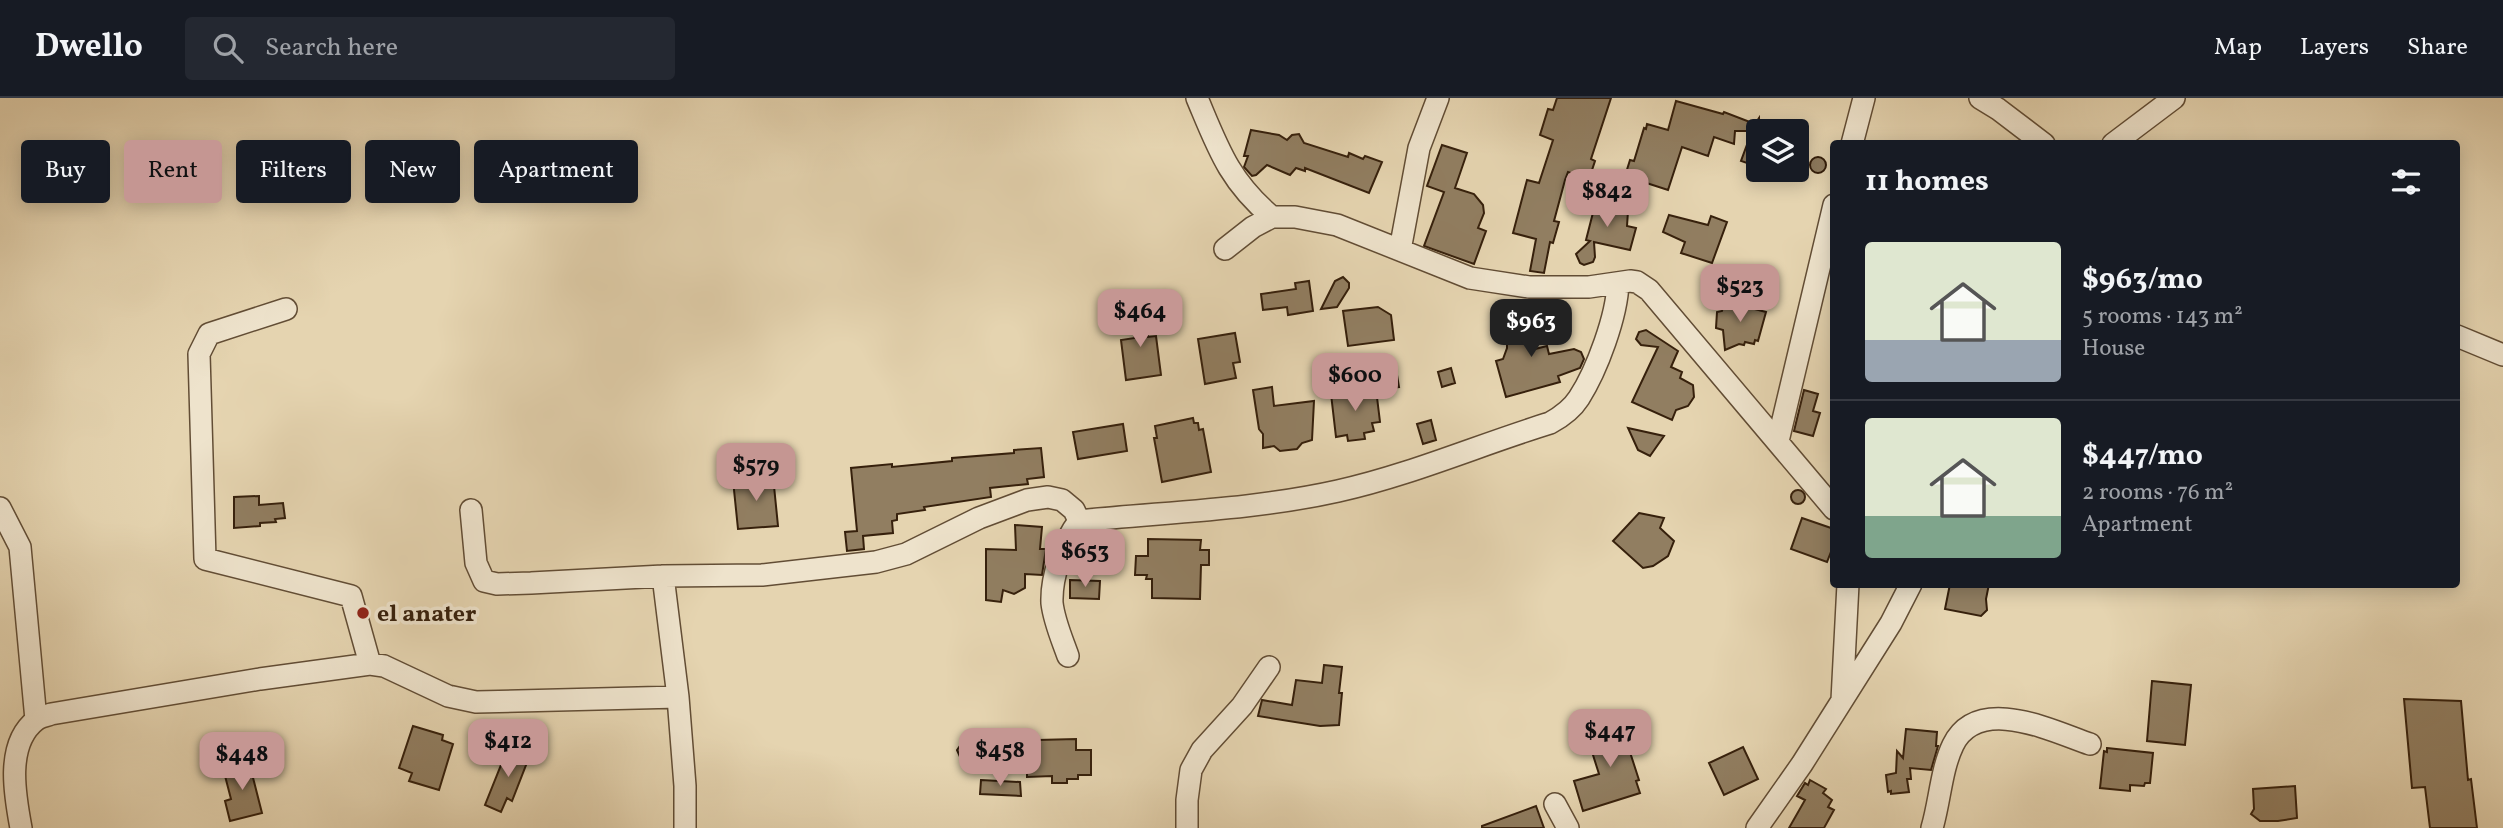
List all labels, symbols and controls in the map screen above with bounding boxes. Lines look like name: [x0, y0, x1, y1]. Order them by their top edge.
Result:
search box: [185, 17, 675, 80]
text: Dwello: [35, 25, 143, 71]
icon: search: [209, 29, 247, 67]
text: Search here: [265, 30, 398, 66]
text: Map: [2214, 31, 2262, 65]
text: Layers: [2300, 31, 2369, 65]
text: Share: [2407, 31, 2468, 65]
map controls: [1746, 119, 1809, 182]
button: layers: [1746, 119, 1809, 182]
chip: Buy: [21, 140, 110, 203]
chip: Rent: [124, 140, 222, 203]
chip: Filters: [236, 140, 351, 203]
chip: New: [365, 140, 460, 203]
chip: Apartment: [474, 140, 638, 203]
text: 11 homes: [1865, 161, 1989, 203]
icon: filters: [2387, 163, 2425, 201]
pin: $842: [1566, 170, 1648, 229]
text: $842: [1582, 176, 1632, 208]
text: $963/mo: [2082, 259, 2203, 301]
pin: $523: [1699, 264, 1781, 324]
icon: home: [1921, 270, 2005, 354]
text: $523: [1716, 271, 1764, 303]
pin: $464: [1099, 289, 1181, 349]
text: $464: [1114, 296, 1166, 328]
pin: $963: [1490, 300, 1572, 359]
text: 5 rooms · 143 m²: [2082, 301, 2243, 333]
text: $963: [1506, 306, 1556, 338]
text: House: [2082, 333, 2145, 365]
pin: $600: [1314, 354, 1396, 413]
text: $600: [1328, 360, 1382, 392]
text: $447/mo: [2082, 435, 2203, 477]
pin: $579: [715, 444, 797, 503]
icon: home: [1921, 446, 2005, 530]
text: $579: [732, 450, 780, 482]
text: 2 rooms · 76 m²: [2082, 477, 2233, 509]
text: Apartment: [2082, 509, 2193, 541]
pin: $653: [1044, 530, 1126, 589]
text: $653: [1061, 536, 1109, 568]
place label: el anater: [377, 598, 477, 632]
marker: el anater: [355, 605, 371, 621]
pin: $447: [1569, 710, 1651, 769]
text: $447: [1584, 716, 1636, 748]
pin: $412: [467, 720, 549, 779]
text: $412: [484, 726, 532, 758]
pin: $458: [959, 728, 1041, 788]
pin: $448: [201, 732, 283, 792]
text: $458: [975, 735, 1025, 767]
text: $448: [215, 739, 269, 771]

